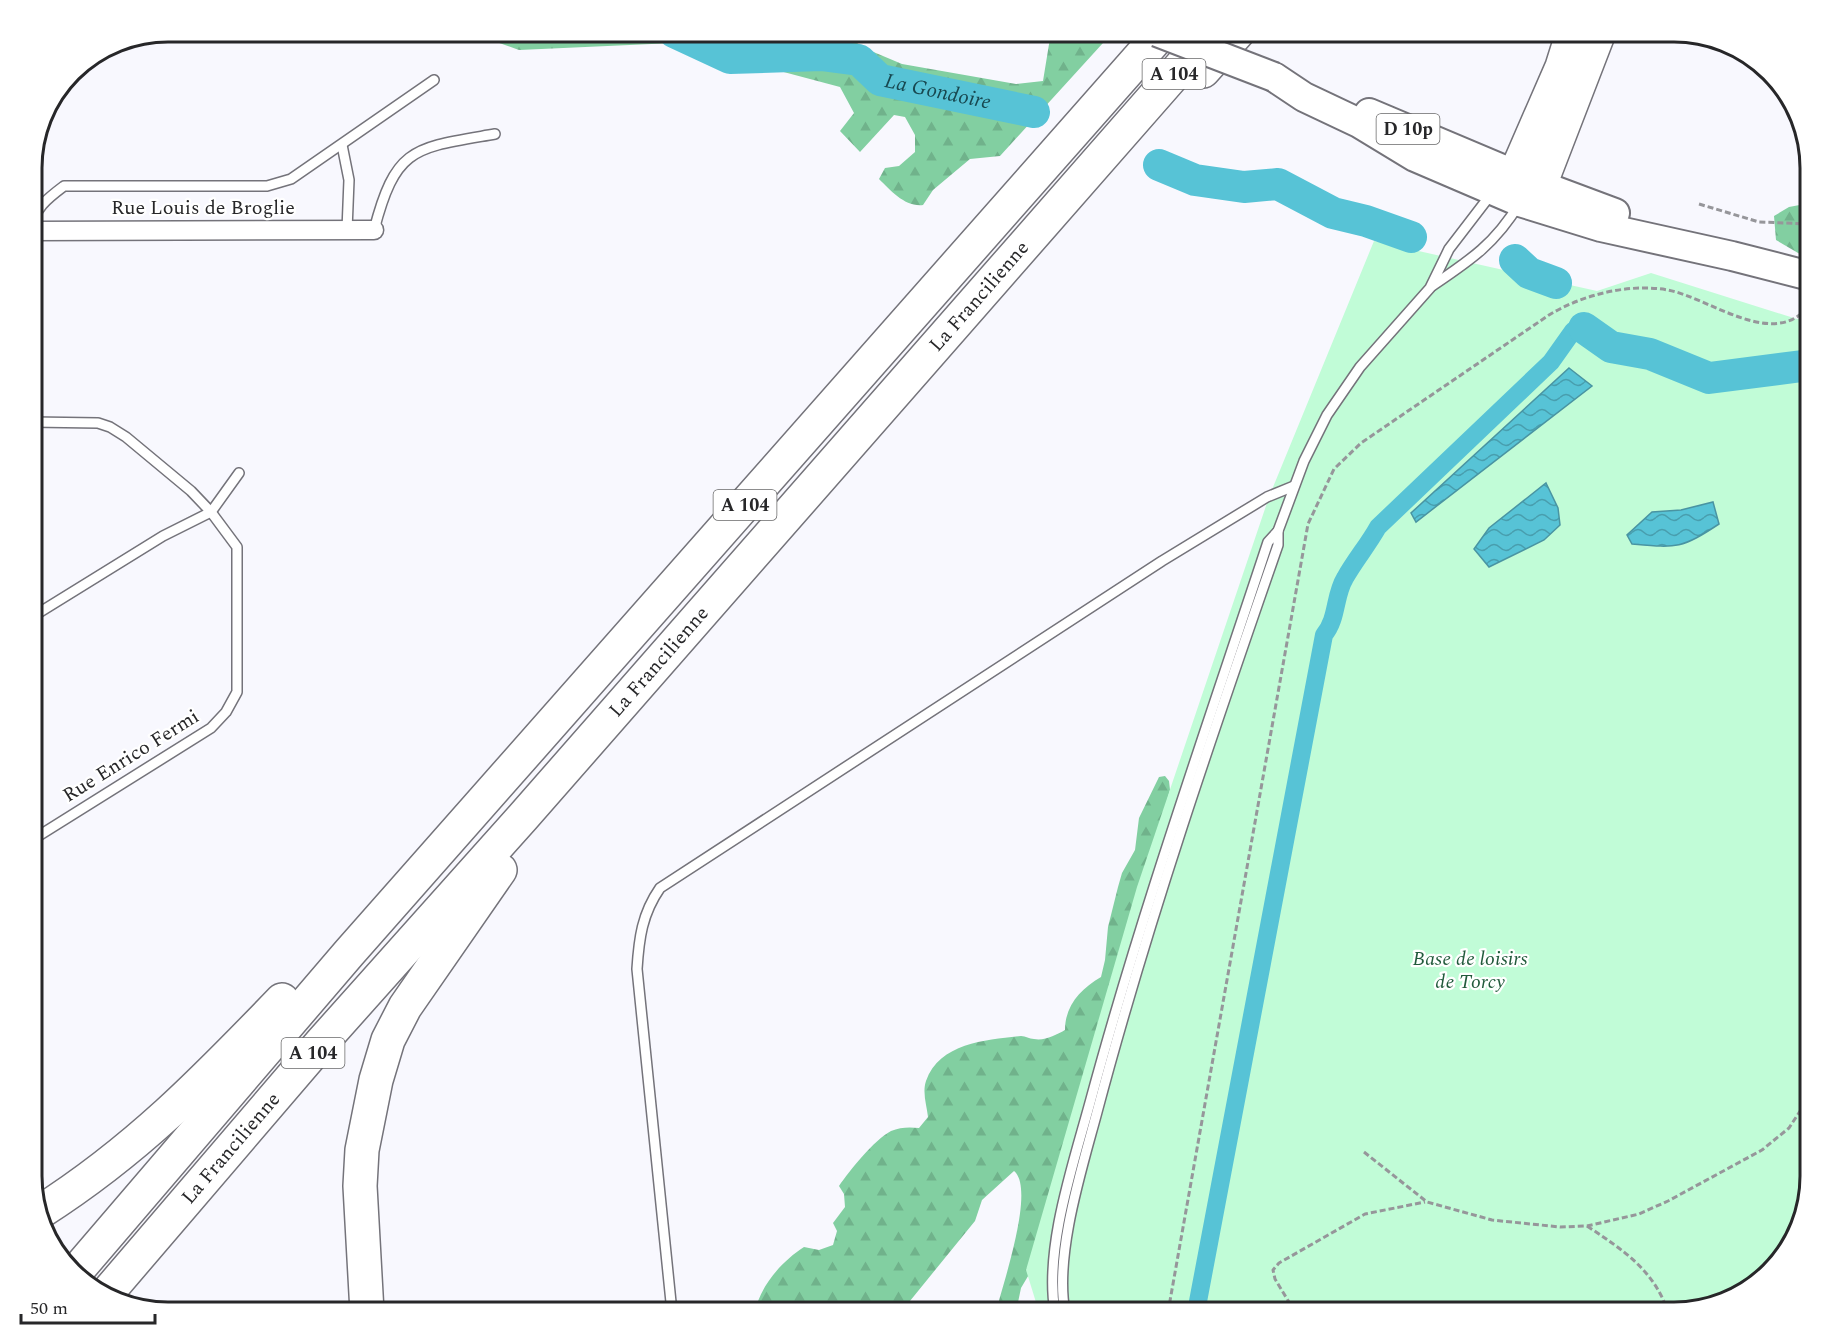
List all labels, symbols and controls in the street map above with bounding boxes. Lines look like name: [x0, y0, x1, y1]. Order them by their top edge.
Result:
road number: A 104: [1142, 59, 1206, 89]
water label: La Gondoire: [881, 65, 994, 119]
road number: D 10p: [1376, 114, 1440, 144]
street label: Rue Louis de Broglie: [111, 193, 295, 223]
street label: La Francilienne: [922, 234, 1036, 359]
road number: A 104: [714, 490, 777, 520]
street label: La Francilienne: [602, 600, 716, 724]
street label: Rue Enrico Fermi: [57, 702, 205, 810]
park label: Base de loisirs de Torcy: [1412, 944, 1528, 997]
road number: A 104: [282, 1038, 344, 1068]
street label: La Francilienne: [174, 1086, 288, 1211]
scale bar: [21, 1287, 154, 1325]
text: 50 m: [30, 1295, 68, 1322]

